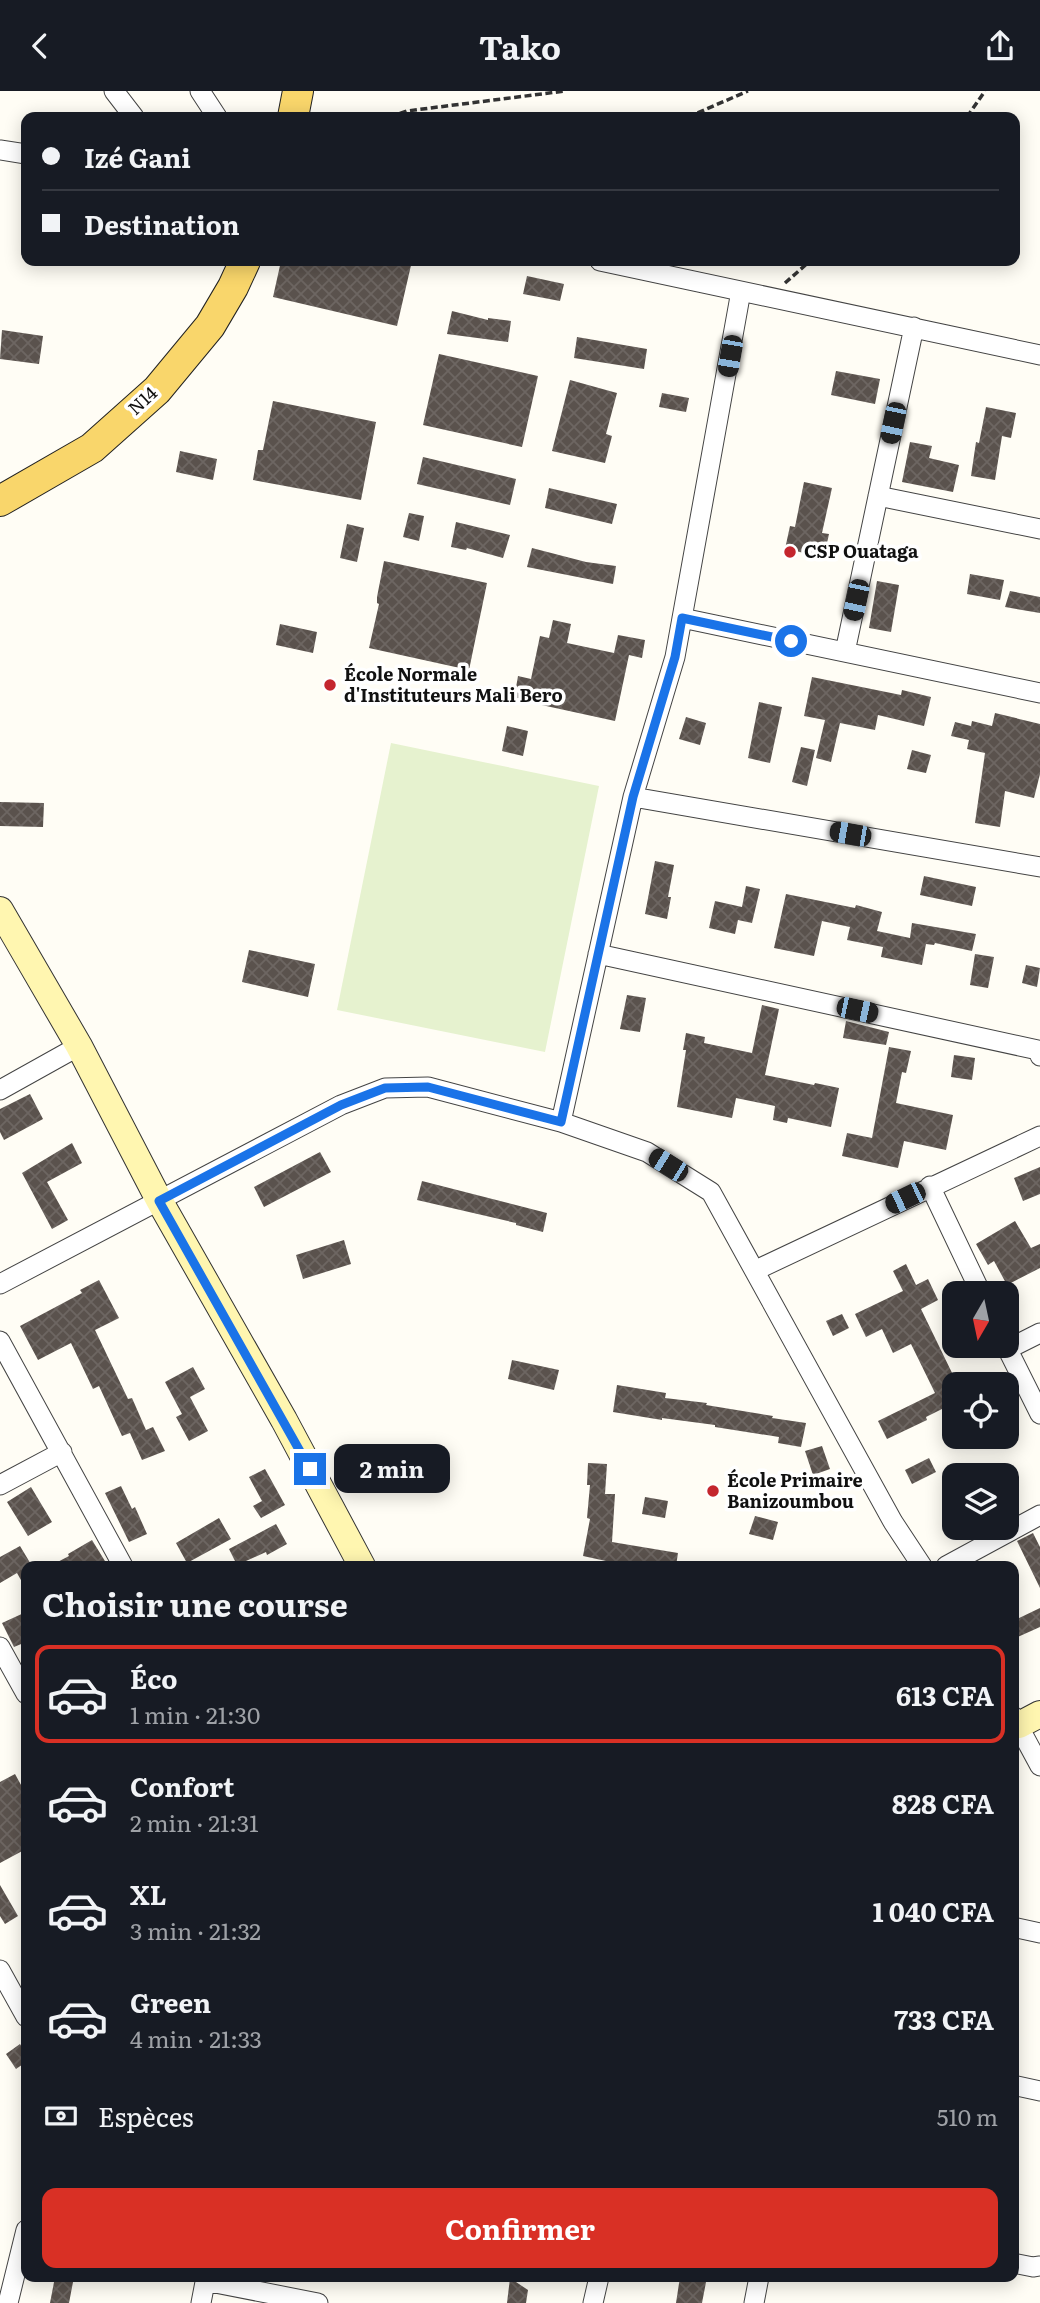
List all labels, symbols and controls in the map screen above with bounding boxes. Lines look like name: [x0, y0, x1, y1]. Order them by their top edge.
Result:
text: Tako: [479, 22, 561, 70]
icon: back: [21, 27, 59, 65]
icon: share: [981, 27, 1019, 65]
text: Izé Gani: [84, 137, 191, 176]
text: Destination: [84, 204, 240, 243]
car: [717, 333, 744, 379]
street label: N14: [121, 379, 163, 421]
car: [879, 400, 908, 446]
place label: CSP Ouataga: [804, 537, 919, 564]
marker: CSP Ouataga: [782, 544, 798, 560]
car: [842, 577, 871, 623]
route start: [775, 625, 807, 657]
place label: École Normale d'Instituteurs Mali Bero: [344, 660, 563, 708]
marker: École Normale d'Instituteurs Mali Bero: [322, 677, 338, 693]
car: [828, 820, 873, 848]
car: [835, 995, 880, 1025]
car: [645, 1145, 692, 1185]
car: [882, 1179, 929, 1217]
north arrow: [942, 1281, 1018, 1358]
map controls: [942, 1281, 1019, 1540]
button: locate: [942, 1372, 1019, 1449]
callout: 2 min: [334, 1445, 450, 1493]
text: 2 min: [360, 1451, 424, 1485]
route end: [294, 1453, 326, 1485]
button: layers: [942, 1463, 1019, 1540]
place label: École Primaire Banizoumbou: [727, 1466, 863, 1514]
marker: École Primaire Banizoumbou: [705, 1483, 721, 1499]
text: Choisir une course: [42, 1579, 348, 1627]
text: Éco: [130, 1658, 178, 1697]
icon: car: [46, 1663, 109, 1726]
text: 613 CFA: [896, 1675, 994, 1714]
text: 1 min · 21:30: [130, 1697, 260, 1731]
text: Confort: [130, 1766, 234, 1805]
icon: car: [46, 1771, 109, 1834]
text: 828 CFA: [892, 1783, 994, 1822]
text: 2 min · 21:31: [130, 1805, 259, 1839]
text: XL: [130, 1874, 167, 1913]
icon: car: [46, 1879, 109, 1942]
text: 1 040 CFA: [873, 1891, 994, 1930]
text: 3 min · 21:32: [130, 1913, 261, 1947]
text: Green: [130, 1982, 211, 2021]
icon: car: [46, 1987, 109, 2050]
text: 733 CFA: [894, 1999, 994, 2038]
text: 4 min · 21:33: [130, 2021, 262, 2055]
text: Espèces: [98, 2096, 194, 2135]
icon: cash: [42, 2097, 80, 2135]
text: 510 m: [937, 2099, 998, 2133]
button: Confirmer: [42, 2188, 998, 2268]

